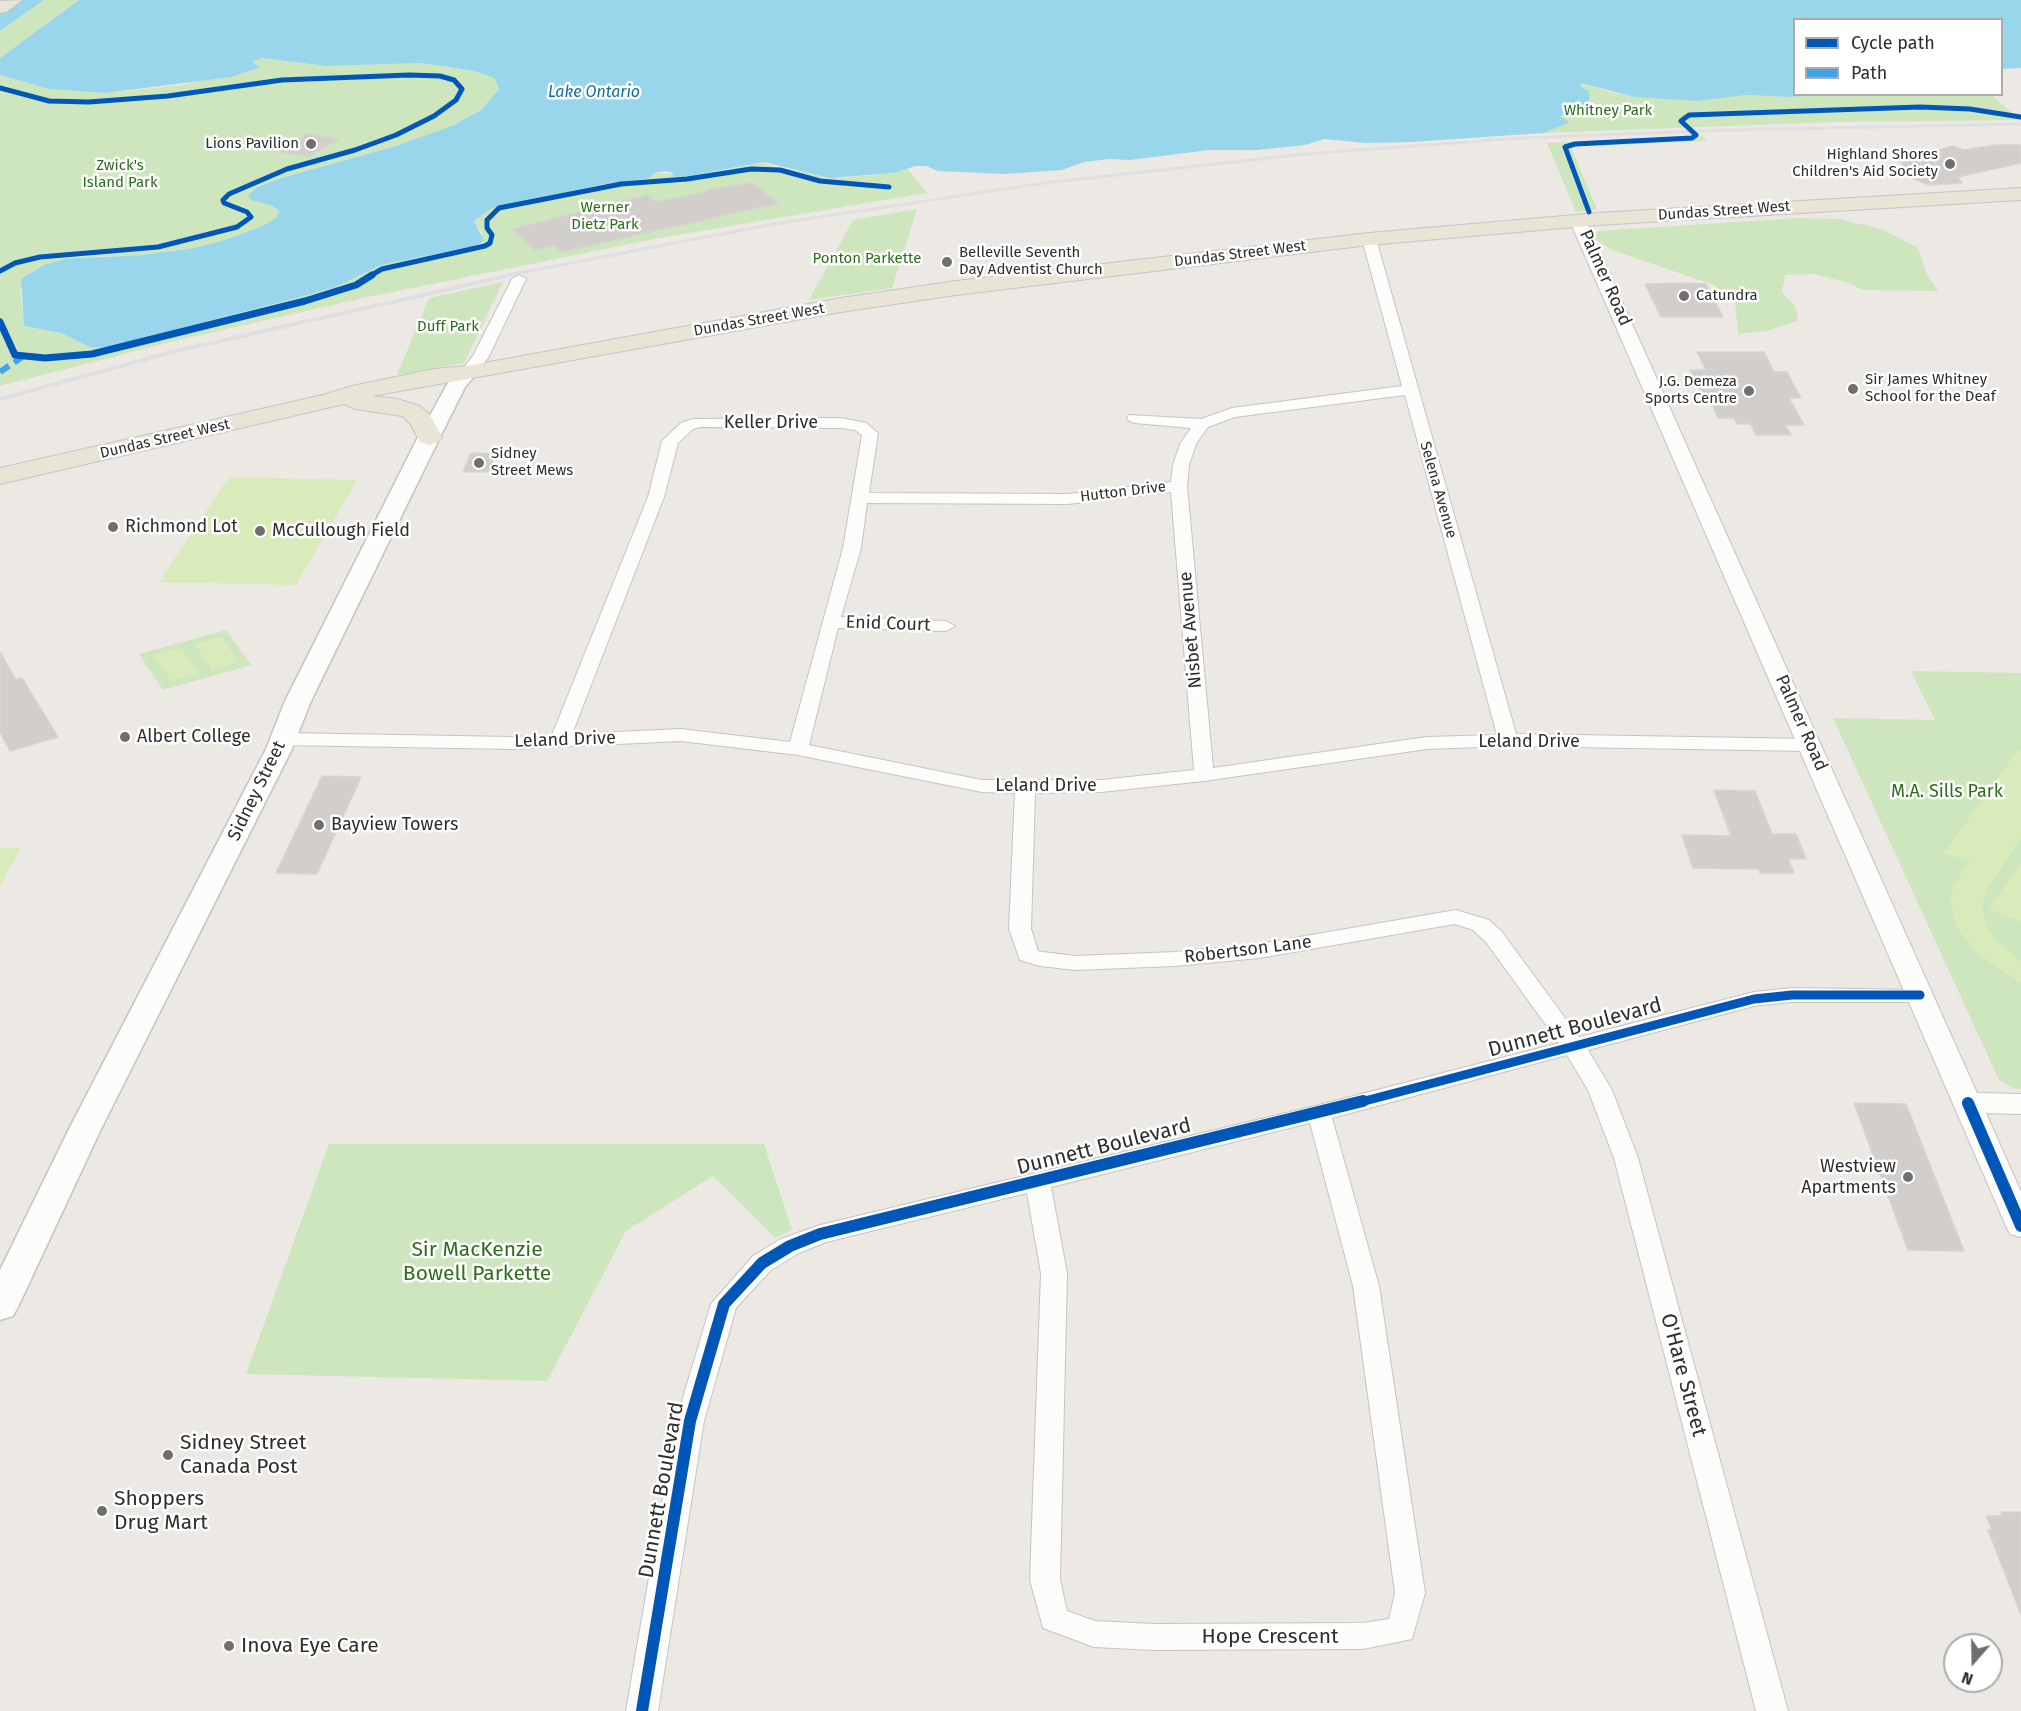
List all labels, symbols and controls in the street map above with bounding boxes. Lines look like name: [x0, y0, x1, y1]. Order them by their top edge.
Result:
legend: [1793, 18, 2003, 96]
text: Cycle path: [1851, 32, 1935, 54]
text: Path: [1851, 62, 1887, 84]
water label: Lake Ontario: [548, 83, 640, 103]
park label: Whitney Park: [1564, 102, 1652, 120]
place label: Lions Pavilion: [205, 135, 299, 153]
marker: Lions Pavilion: [304, 137, 318, 151]
place label: Highland Shores Children's Aid Society: [1792, 146, 1938, 181]
park label: Zwick's Island Park: [82, 157, 158, 192]
marker: Highland Shores Children's Aid Society: [1943, 157, 1957, 171]
street label: Dundas Street West: [1657, 197, 1791, 225]
park label: Werner Dietz Park: [571, 199, 639, 234]
street label: Palmer Road: [1574, 227, 1636, 329]
street label: Dundas Street West: [1173, 237, 1307, 271]
place label: Belleville Seventh Day Adventist Church: [959, 244, 1103, 279]
park label: Ponton Parkette: [813, 250, 921, 268]
marker: Belleville Seventh Day Adventist Church: [940, 255, 954, 269]
place label: Catundra: [1696, 287, 1758, 305]
marker: Catundra: [1677, 289, 1691, 303]
street label: Dundas Street West: [692, 300, 826, 340]
park label: Duff Park: [417, 318, 479, 336]
place label: Sir James Whitney School for the Deaf: [1865, 371, 1996, 406]
place label: J.G. Demeza Sports Centre: [1645, 373, 1737, 408]
marker: Sir James Whitney School for the Deaf: [1846, 382, 1860, 396]
marker: J.G. Demeza Sports Centre: [1742, 384, 1756, 398]
street label: Keller Drive: [724, 412, 818, 434]
street label: Dundas Street West: [98, 415, 232, 463]
street label: Selena Avenue: [1416, 440, 1460, 540]
place label: Sidney Street Mews: [491, 445, 573, 480]
marker: Sidney Street Mews: [472, 456, 486, 470]
street label: Hutton Drive: [1079, 478, 1167, 506]
place label: Richmond Lot: [125, 516, 238, 538]
marker: Richmond Lot: [106, 520, 120, 534]
place label: McCullough Field: [272, 520, 410, 542]
marker: McCullough Field: [253, 524, 267, 538]
street label: Nisbet Avenue: [1175, 571, 1207, 689]
street label: Enid Court: [845, 612, 931, 636]
street label: Palmer Road: [1770, 672, 1832, 774]
place label: Albert College: [137, 726, 251, 748]
street label: Leland Drive: [514, 727, 616, 753]
marker: Albert College: [118, 730, 132, 744]
street label: Leland Drive: [1478, 731, 1580, 753]
street label: Sidney Street: [224, 738, 290, 844]
street label: Leland Drive: [995, 775, 1097, 797]
park label: M.A. Sills Park: [1891, 781, 2003, 803]
place label: Bayview Towers: [331, 814, 458, 836]
marker: Bayview Towers: [312, 818, 326, 832]
street label: Robertson Lane: [1183, 931, 1313, 969]
street label: Dunnett Boulevard: [1485, 993, 1665, 1063]
street label: Dunnett Boulevard: [1014, 1113, 1194, 1181]
place label: Westview Apartments: [1801, 1156, 1896, 1198]
marker: Westview Apartments: [1901, 1170, 1915, 1184]
park label: Sir MacKenzie Bowell Parkette: [403, 1237, 551, 1287]
street label: O'Hare Street: [1654, 1311, 1712, 1439]
street label: Dunnett Boulevard: [634, 1400, 690, 1580]
place label: Sidney Street Canada Post: [180, 1430, 306, 1480]
marker: Sidney Street Canada Post: [161, 1448, 175, 1462]
place label: Shoppers Drug Mart: [114, 1486, 208, 1536]
marker: Shoppers Drug Mart: [95, 1504, 109, 1518]
street label: Hope Crescent: [1201, 1624, 1339, 1650]
place label: Inova Eye Care: [241, 1633, 379, 1659]
north arrow: [1943, 1633, 2003, 1693]
marker: Inova Eye Care: [222, 1639, 236, 1653]
text: N: [1959, 1668, 1976, 1689]

